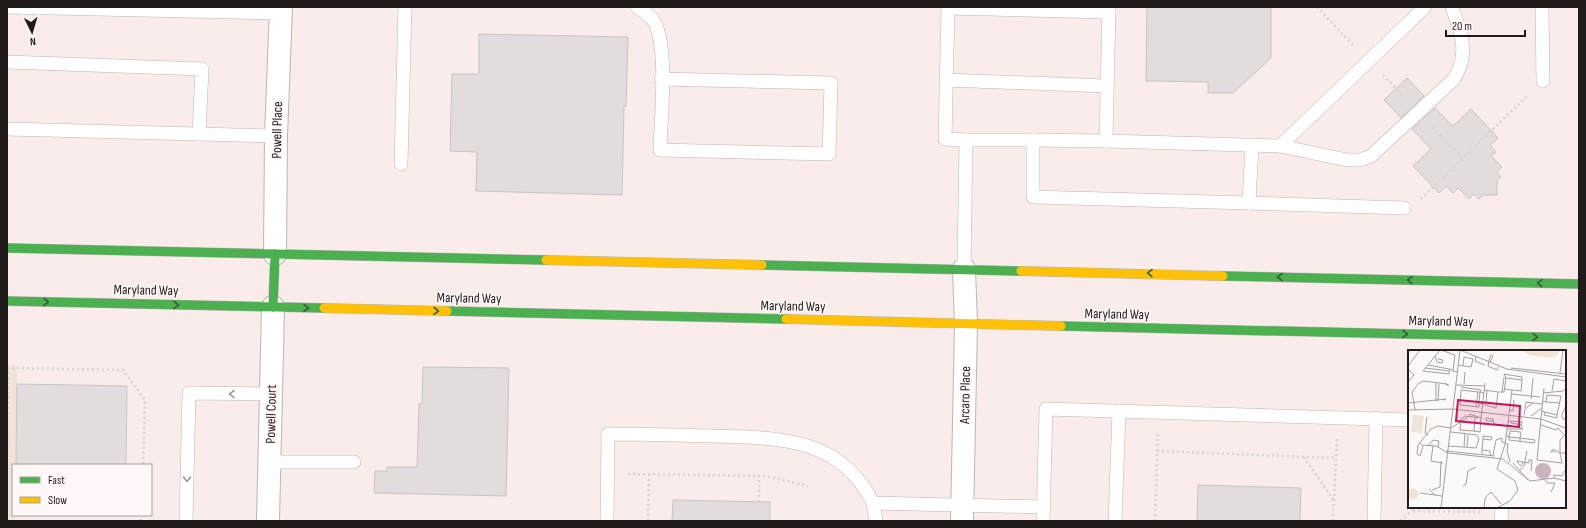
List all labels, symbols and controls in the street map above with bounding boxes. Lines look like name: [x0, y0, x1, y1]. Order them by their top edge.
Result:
north arrow: [12, 12, 52, 52]
scale bar: [1446, 12, 1525, 38]
text: 20 m: [1452, 19, 1472, 34]
text: N: [29, 35, 36, 48]
street label: Powell Place: [268, 101, 286, 159]
one-way arrow: [1147, 269, 1153, 278]
one-way arrow: [1277, 272, 1283, 281]
one-way arrow: [1407, 276, 1413, 284]
one-way arrow: [1537, 279, 1543, 287]
street label: Maryland Way: [113, 281, 179, 299]
street label: Maryland Way: [436, 289, 502, 307]
one-way arrow: [43, 297, 49, 306]
street label: Maryland Way: [760, 297, 826, 315]
one-way arrow: [173, 300, 179, 309]
one-way arrow: [303, 303, 309, 312]
street label: Maryland Way: [1084, 305, 1150, 323]
one-way arrow: [433, 307, 439, 315]
street label: Maryland Way: [1408, 312, 1474, 330]
one-way arrow: [1402, 330, 1408, 338]
one-way arrow: [1532, 333, 1538, 341]
inset map: [1408, 350, 1566, 508]
street label: Arcaro Place: [956, 366, 974, 425]
street label: Powell Court: [262, 384, 280, 444]
one-way arrow: [229, 390, 235, 398]
legend: [12, 464, 152, 516]
text: Fast: [48, 473, 65, 488]
one-way arrow: [183, 476, 191, 482]
text: Slow: [48, 493, 67, 508]

